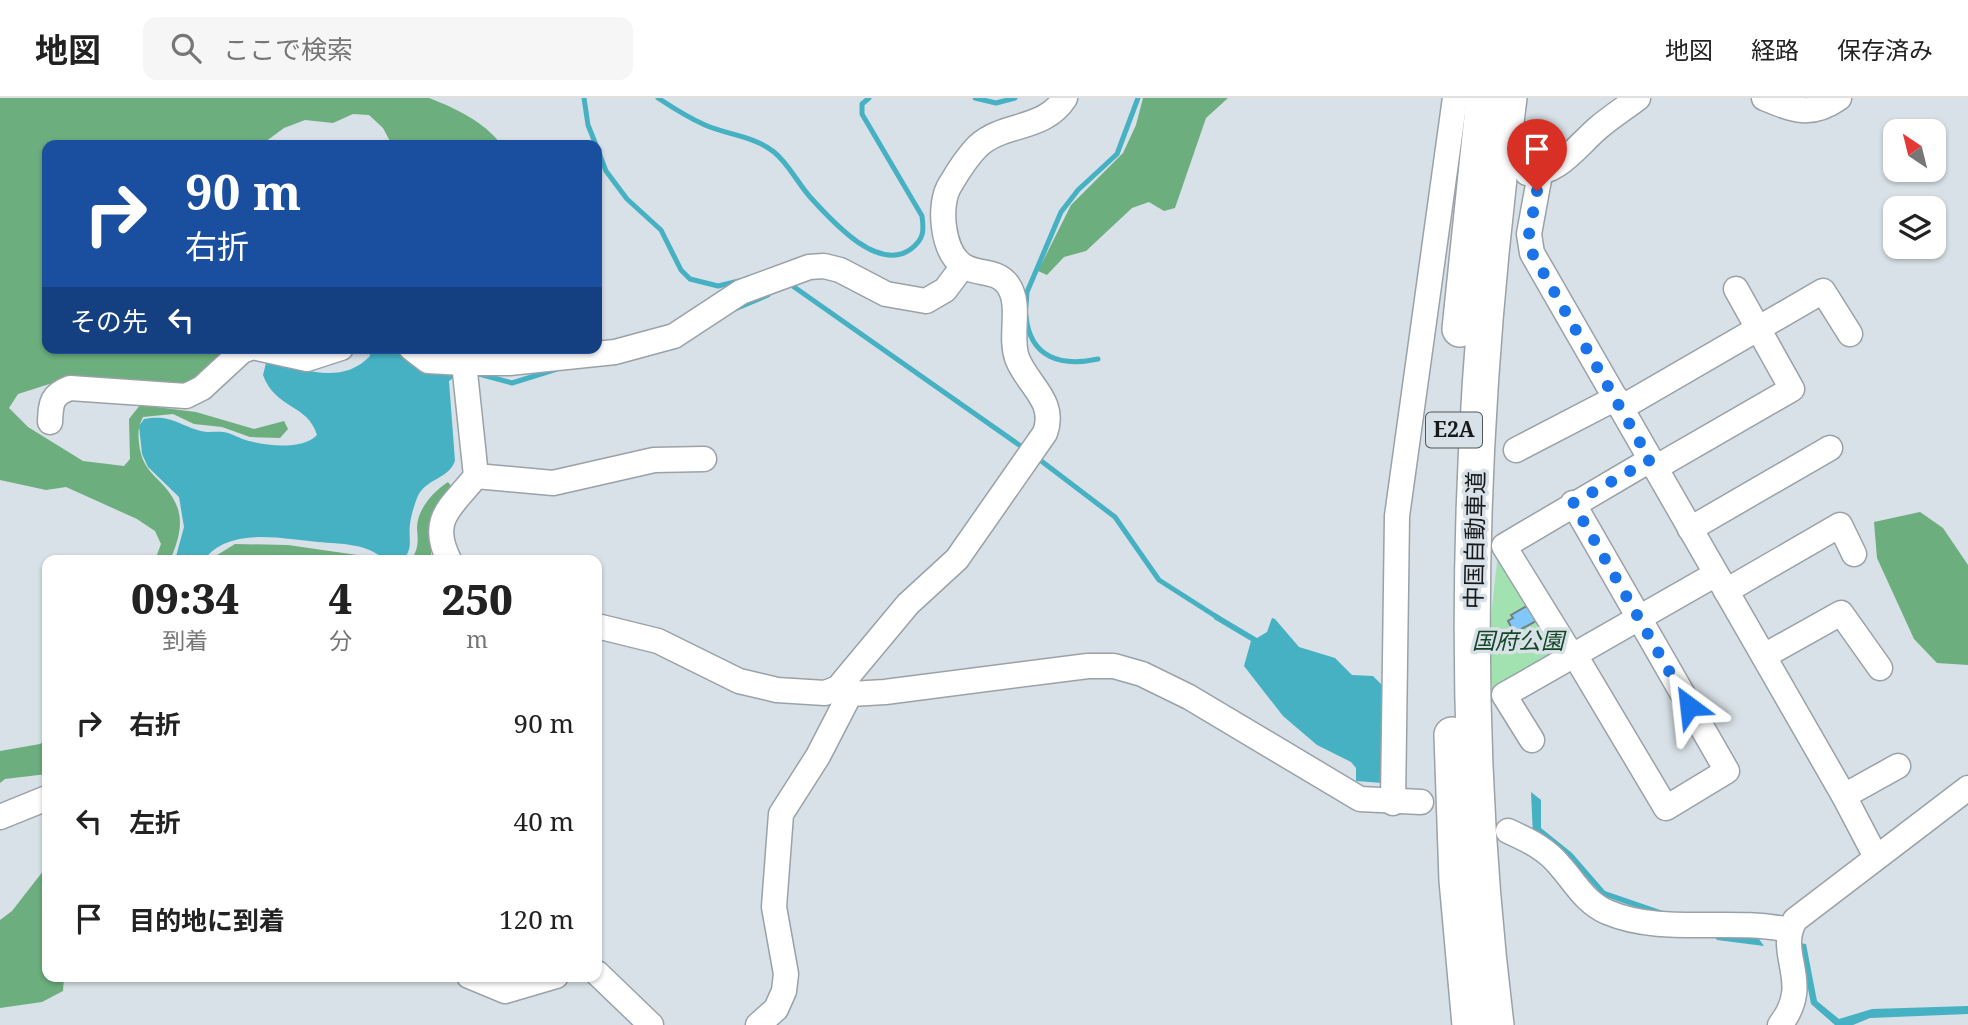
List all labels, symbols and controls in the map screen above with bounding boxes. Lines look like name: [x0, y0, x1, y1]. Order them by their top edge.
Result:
search box: [143, 17, 633, 80]
text: 地図: [35, 27, 101, 72]
icon: search: [167, 29, 205, 67]
text: ここで検索: [223, 31, 353, 67]
text: 地図: [1665, 33, 1713, 66]
text: 経路: [1751, 33, 1799, 66]
text: 保存済み: [1837, 33, 1933, 66]
pin: [1507, 119, 1567, 191]
north arrow: [1883, 119, 1946, 182]
map controls: [1883, 119, 1946, 259]
icon: arrive: [1518, 130, 1556, 168]
text: 90 m: [185, 158, 301, 224]
icon: right: [70, 168, 161, 259]
button: layers: [1883, 196, 1946, 259]
text: 右折: [185, 224, 249, 267]
icon: left: [162, 301, 200, 339]
text: その先: [70, 303, 148, 339]
road number: E2A: [1426, 412, 1482, 448]
street label: 中国自動車道: [1457, 471, 1491, 609]
text: 09:34: [131, 569, 239, 626]
text: 4: [329, 569, 352, 626]
text: 250: [441, 570, 513, 627]
text: m: [466, 623, 488, 655]
text: 到着: [162, 624, 208, 656]
text: 分: [329, 624, 352, 656]
park label: 国府公園: [1472, 624, 1567, 656]
position arrow: [1652, 669, 1726, 743]
icon: right: [70, 704, 108, 742]
text: 90 m: [514, 705, 574, 741]
text: 右折: [129, 706, 181, 742]
icon: left: [70, 802, 108, 840]
text: 40 m: [514, 803, 574, 839]
text: 左折: [129, 804, 181, 840]
icon: arrive: [70, 900, 108, 938]
text: 120 m: [499, 901, 574, 937]
text: 目的地に到着: [129, 902, 285, 938]

